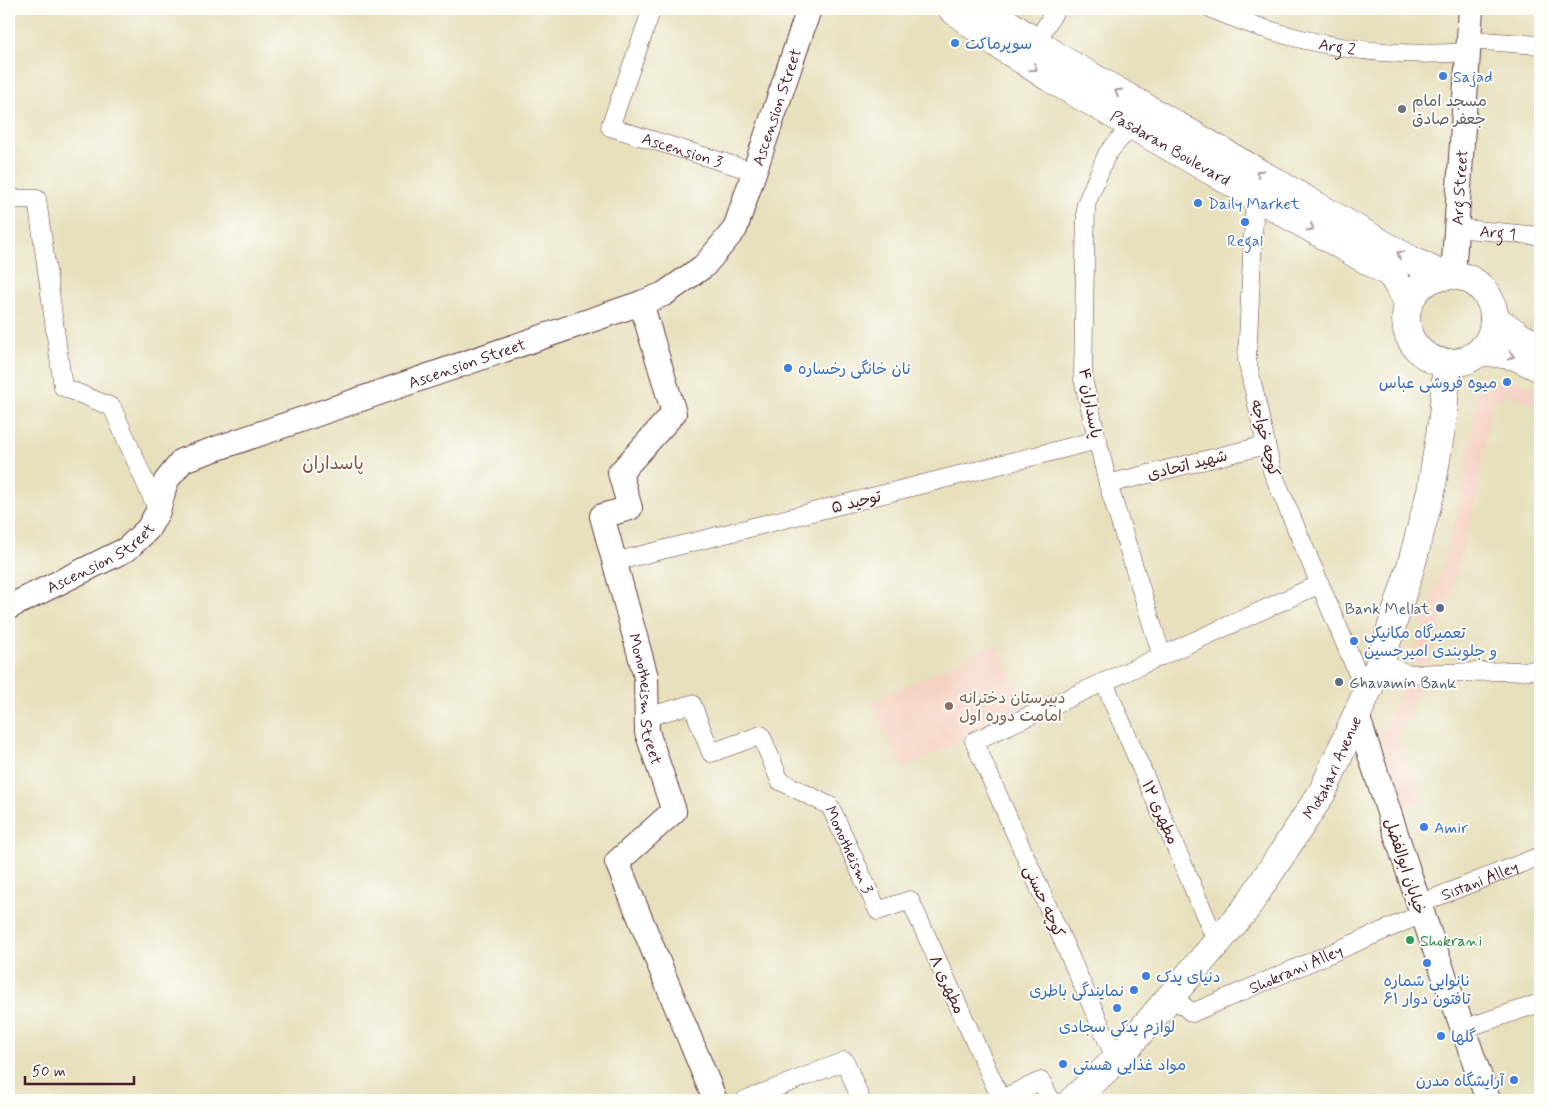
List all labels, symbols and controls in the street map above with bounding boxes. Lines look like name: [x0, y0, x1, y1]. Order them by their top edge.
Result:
place label: سوپرماکت: [965, 34, 1032, 55]
street label: Arg 2: [1317, 34, 1357, 61]
marker: سوپرماکت: [949, 37, 961, 49]
street label: Ascension Street: [748, 45, 807, 169]
one-way arrow: [1029, 61, 1038, 71]
place label: Sajad: [1453, 67, 1493, 88]
marker: Sajad: [1437, 70, 1449, 82]
one-way arrow: [1115, 88, 1124, 98]
place label: مسجد امام جعفر صادق: [1412, 91, 1487, 130]
marker: مسجد امام جعفر صادق: [1396, 103, 1408, 115]
street label: Pasdaran Boulevard: [1106, 106, 1233, 191]
street label: Ascension 3: [639, 129, 725, 173]
street label: Arg Street: [1447, 148, 1474, 226]
one-way arrow: [1256, 169, 1265, 179]
place label: Daily Market: [1208, 194, 1301, 215]
marker: Daily Market: [1192, 197, 1204, 209]
marker: Regal: [1239, 216, 1251, 228]
street label: Arg 1: [1479, 221, 1517, 246]
one-way arrow: [1306, 222, 1315, 232]
place label: Regal: [1227, 231, 1263, 253]
one-way arrow: [1397, 251, 1406, 261]
street label: Ascension Street: [406, 334, 529, 394]
one-way arrow: [1507, 350, 1516, 361]
place label: نان خانگی رخساره: [798, 359, 911, 380]
marker: نان خانگی رخساره: [782, 362, 794, 374]
street label: پاسداران ۴: [1073, 366, 1106, 440]
place label: میوه فروشی عباس: [1379, 373, 1497, 394]
marker: میوه فروشی عباس: [1501, 376, 1513, 388]
street label: کوچه خواجه: [1245, 398, 1284, 479]
street label: شهید اتحادی: [1145, 445, 1230, 486]
district label: پاسداران: [302, 452, 364, 476]
street label: توحید ۵: [829, 486, 884, 519]
street label: Ascension Street: [43, 520, 161, 599]
place label: Bank Mellat: [1345, 599, 1431, 620]
marker: Bank Mellat: [1434, 602, 1446, 614]
place label: تعمیرگاه مکانیکی و جلوبندی امیرحسین: [1364, 623, 1497, 662]
street label: Monotheism Street: [623, 631, 667, 768]
marker: تعمیرگاه مکانیکی و جلوبندی امیرحسین: [1348, 635, 1360, 647]
place label: Ghavamin Bank: [1349, 673, 1456, 694]
marker: Ghavamin Bank: [1333, 676, 1345, 688]
place label: دبیرستان دخترانه امامت دوره اول: [959, 688, 1066, 727]
marker: دبیرستان دخترانه امامت دوره اول: [943, 700, 955, 712]
street label: Motahari Avenue: [1298, 713, 1367, 824]
street label: مطهری ۱۲: [1136, 777, 1183, 848]
street label: Monotheism 3: [819, 803, 878, 897]
street label: خیابان ابوالفضل: [1379, 815, 1430, 918]
place label: Amir: [1434, 818, 1468, 839]
marker: Amir: [1418, 821, 1430, 833]
street label: Sistani Alley: [1438, 857, 1522, 906]
street label: کوچه حسنی: [1018, 862, 1069, 941]
place label: Shokrani: [1420, 931, 1482, 952]
marker: Shokrani: [1404, 934, 1416, 946]
street label: Shokrani Alley: [1246, 940, 1346, 999]
street label: مطهری ۸: [924, 952, 969, 1017]
marker: نانوایی شماره ۶۱ تافتون دوار: [1421, 957, 1433, 969]
place label: دنیای یدک: [1156, 967, 1220, 988]
marker: دنیای یدک: [1140, 970, 1152, 982]
place label: نانوایی شماره ۶۱ تافتون دوار: [1383, 971, 1471, 1010]
place label: نمایندگی باطری: [1029, 981, 1124, 1002]
marker: نمایندگی باطری: [1128, 984, 1140, 996]
marker: لوازم یدکی سجادی: [1111, 1002, 1123, 1014]
place label: لوازم یدکی سجادی: [1059, 1017, 1175, 1039]
place label: گلها: [1451, 1027, 1477, 1048]
marker: گلها: [1435, 1030, 1447, 1042]
scale bar: [25, 1054, 134, 1086]
place label: مواد غذایی هستی: [1073, 1055, 1186, 1076]
marker: مواد غذایی هستی: [1057, 1058, 1069, 1070]
text: 50 m: [32, 1062, 66, 1082]
place label: آرایشگاه مدرن: [1416, 1071, 1505, 1092]
marker: آرایشگاه مدرن: [1508, 1074, 1520, 1086]

